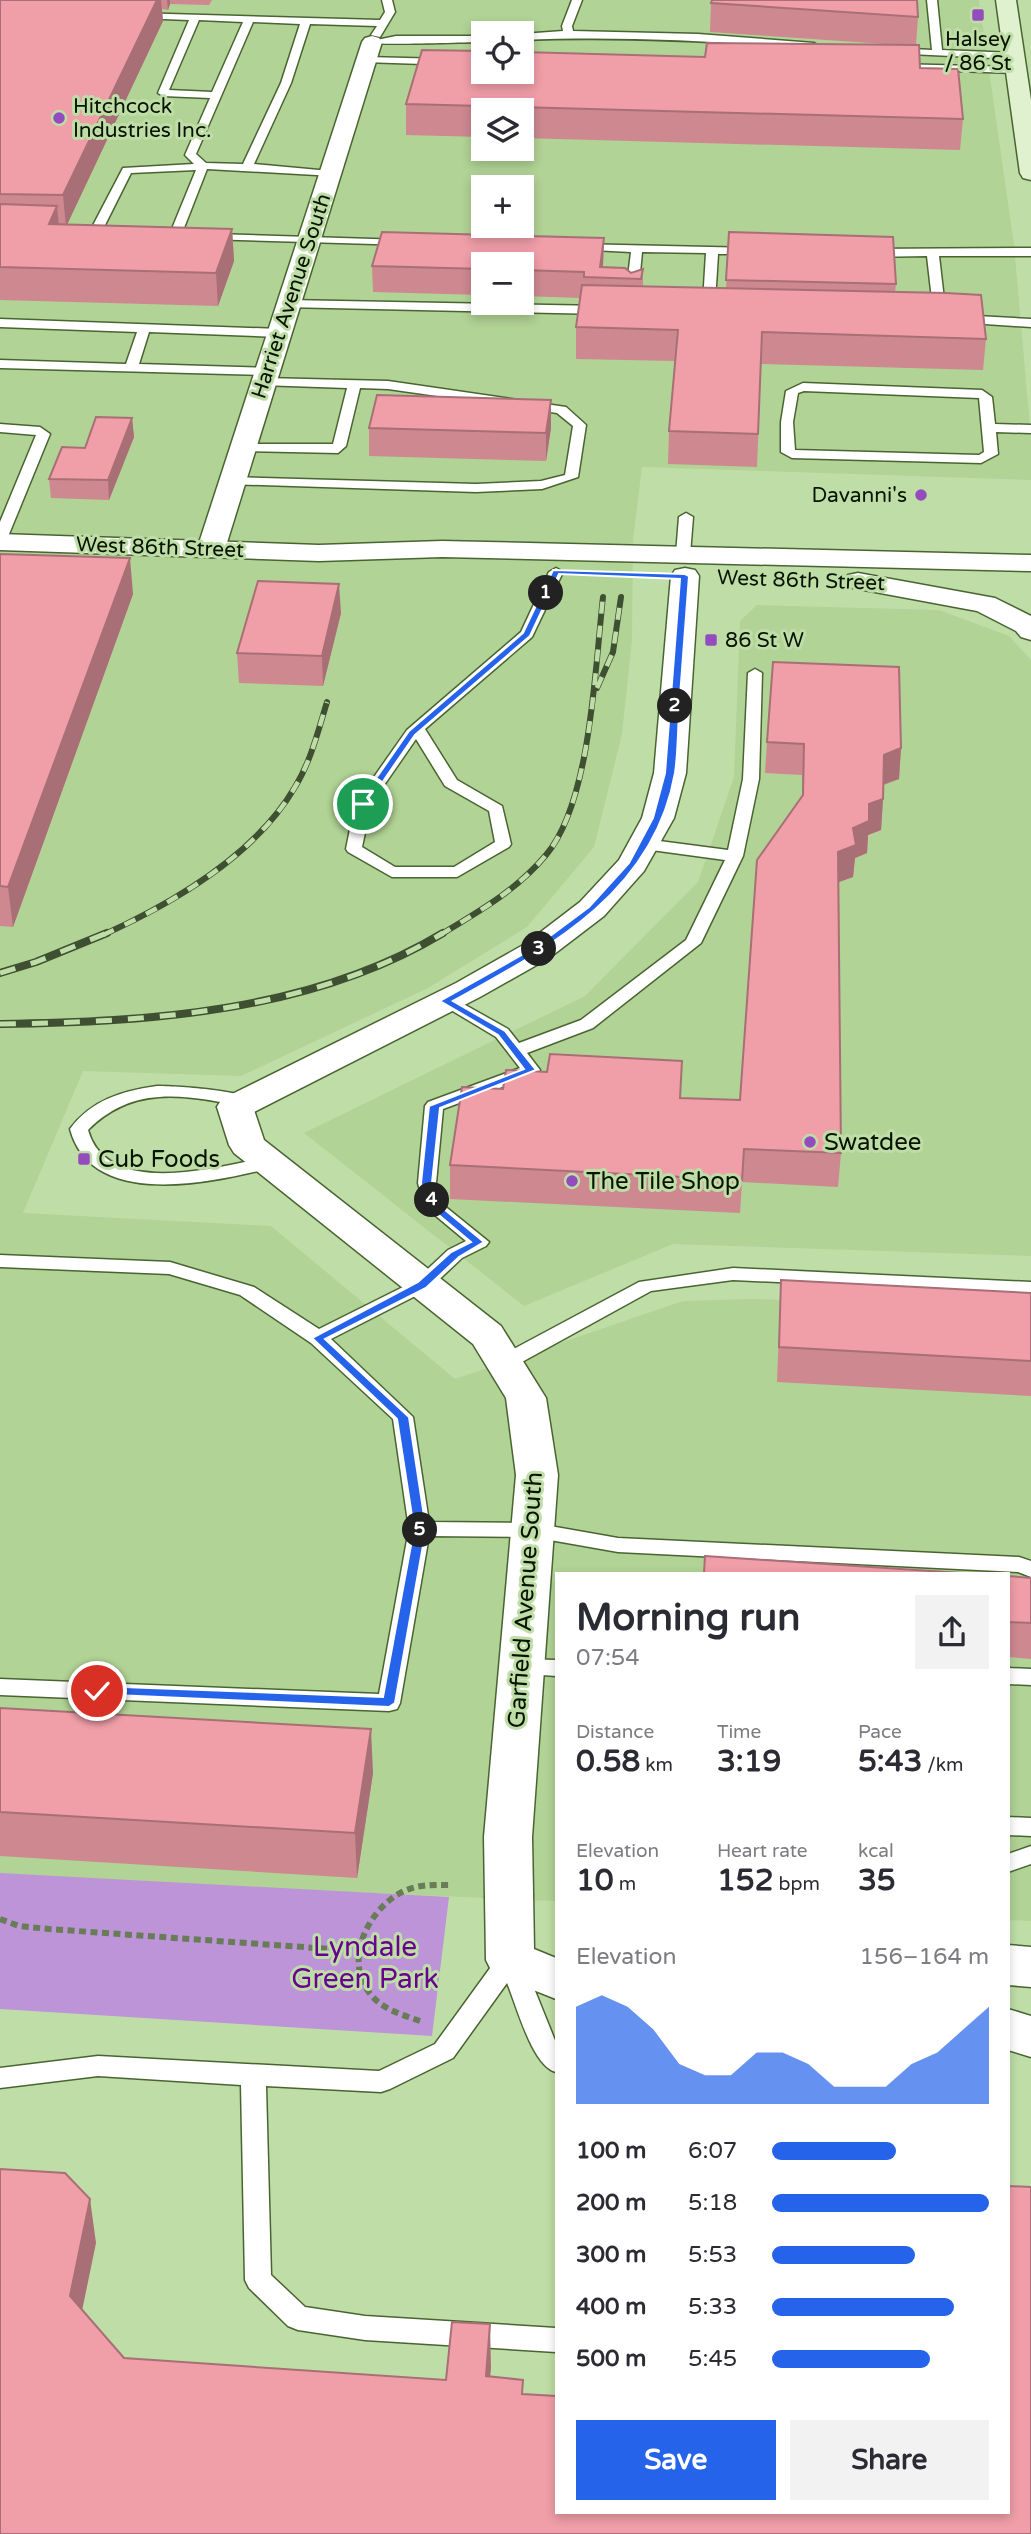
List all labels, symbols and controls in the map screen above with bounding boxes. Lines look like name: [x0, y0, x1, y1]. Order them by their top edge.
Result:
marker: Halsey / 86 St: [970, 7, 986, 23]
map controls: [471, 21, 534, 315]
button: locate: [471, 21, 534, 84]
place label: Halsey / 86 St: [944, 27, 1012, 76]
place label: Hitchcock Industries Inc.: [73, 94, 212, 143]
button: layers: [471, 98, 534, 161]
marker: Hitchcock Industries Inc.: [51, 110, 67, 126]
button: +: [471, 175, 534, 238]
street label: Harriet Avenue South: [246, 190, 336, 402]
button: −: [471, 252, 534, 315]
place label: Davanni's: [811, 483, 907, 508]
marker: Davanni's: [913, 487, 929, 503]
street label: West 86th Street: [75, 532, 245, 563]
street label: West 86th Street: [716, 565, 886, 596]
pin: 1: [528, 576, 564, 610]
text: 1: [540, 581, 551, 603]
place label: 86 St W: [725, 628, 804, 653]
marker: 86 St W: [703, 632, 719, 648]
pin: 2: [658, 688, 692, 724]
text: 2: [669, 694, 680, 716]
pin: [333, 774, 393, 834]
icon: arrive: [344, 785, 382, 823]
pin: 3: [522, 932, 556, 967]
text: 3: [533, 937, 544, 959]
place label: Swatdee: [824, 1128, 921, 1157]
marker: Swatdee: [802, 1134, 818, 1150]
place label: Cub Foods: [98, 1145, 220, 1174]
marker: Cub Foods: [76, 1151, 92, 1167]
place label: The Tile Shop: [586, 1167, 740, 1196]
marker: The Tile Shop: [564, 1173, 580, 1189]
pin: 4: [414, 1182, 450, 1218]
text: 4: [426, 1188, 437, 1210]
street label: Garfield Avenue South: [502, 1471, 549, 1729]
pin: 5: [402, 1512, 438, 1548]
text: 5: [414, 1518, 425, 1540]
text: Morning run: [576, 1595, 800, 1641]
button: share: [915, 1595, 989, 1669]
text: 07:54: [576, 1644, 640, 1672]
pin: [67, 1661, 127, 1721]
icon: check: [78, 1672, 116, 1710]
text: Distance: [576, 1721, 654, 1743]
text: Time: [717, 1721, 761, 1743]
text: Pace: [858, 1721, 902, 1743]
text: 0.58: [576, 1743, 640, 1780]
text: 3:19: [717, 1743, 781, 1780]
text: 5:43: [858, 1743, 922, 1780]
text: km: [640, 1754, 673, 1776]
text: /km: [922, 1754, 963, 1776]
text: Elevation: [576, 1840, 659, 1862]
text: Heart rate: [717, 1840, 808, 1862]
text: kcal: [858, 1840, 894, 1862]
text: 10: [576, 1862, 614, 1899]
text: 152: [717, 1862, 774, 1899]
text: 35: [858, 1862, 896, 1899]
text: m: [614, 1873, 636, 1895]
text: bpm: [774, 1873, 820, 1895]
park label: Lyndale Green Park: [291, 1930, 439, 1996]
text: Elevation: [576, 1943, 677, 1971]
text: 156–164 m: [860, 1943, 989, 1971]
text: 100 m: [576, 2137, 646, 2165]
text: 6:07: [688, 2137, 737, 2165]
text: 200 m: [576, 2189, 646, 2217]
text: 5:18: [688, 2189, 737, 2217]
text: 300 m: [576, 2241, 646, 2269]
text: 5:53: [688, 2241, 737, 2269]
text: 400 m: [576, 2293, 646, 2321]
text: 5:33: [688, 2293, 737, 2321]
text: 500 m: [576, 2345, 646, 2373]
text: 5:45: [688, 2345, 737, 2373]
button: Save: [576, 2420, 776, 2500]
button: Share: [790, 2420, 989, 2500]

